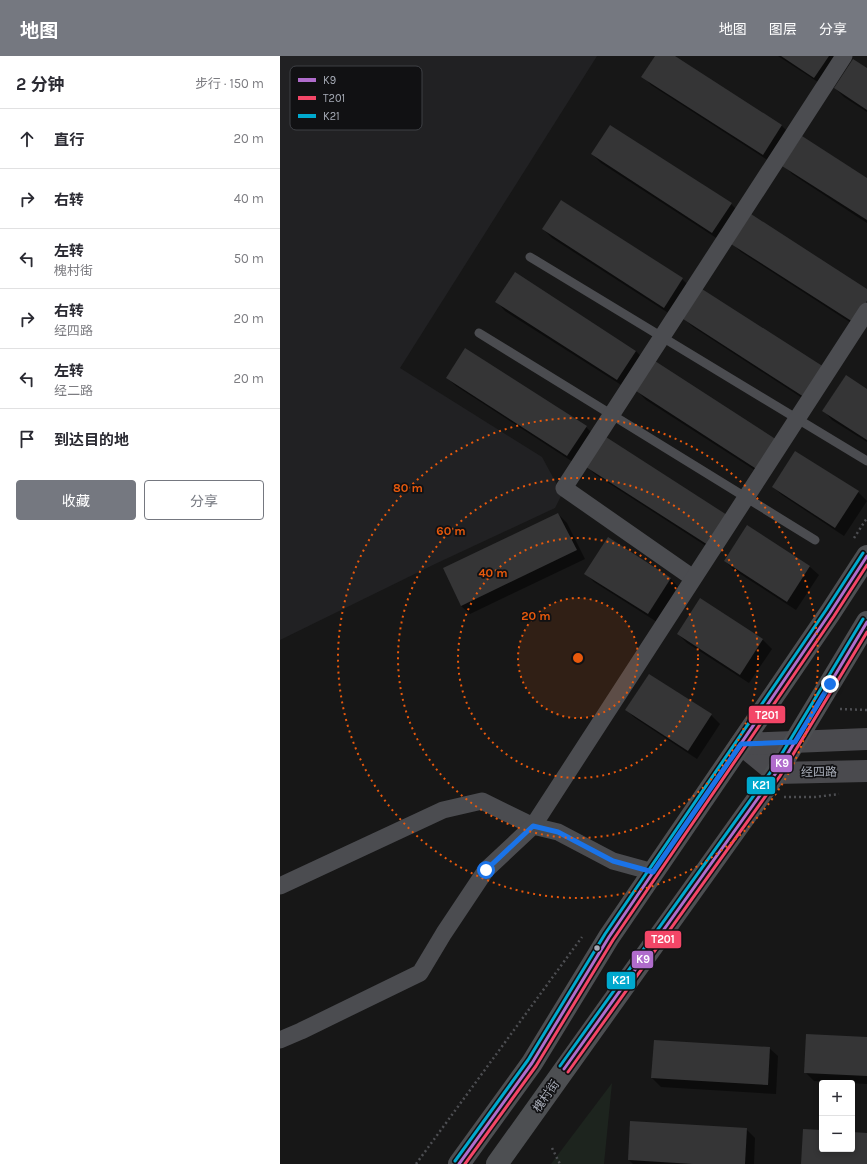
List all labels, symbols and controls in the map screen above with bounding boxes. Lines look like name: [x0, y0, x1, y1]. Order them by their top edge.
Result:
text: 地图: [20, 20, 58, 42]
text: 地图: [719, 21, 747, 38]
text: 图层: [769, 21, 797, 38]
text: 分享: [819, 21, 847, 38]
legend: [290, 66, 422, 130]
text: 2 分钟: [16, 74, 65, 94]
text: K9: [323, 74, 336, 87]
text: 步行 · 150 m: [195, 76, 264, 91]
text: T201: [323, 92, 345, 105]
text: K21: [323, 110, 340, 123]
icon: ahead: [16, 128, 38, 150]
text: 直行: [54, 131, 84, 149]
text: 20 m: [234, 131, 264, 146]
icon: right: [16, 188, 38, 210]
text: 右转: [54, 191, 84, 209]
text: 40 m: [234, 191, 264, 206]
text: 左转: [54, 242, 84, 260]
icon: left: [16, 248, 38, 270]
text: 50 m: [234, 251, 264, 266]
text: 槐村街: [54, 263, 93, 278]
text: 右转: [54, 302, 84, 320]
icon: right: [16, 308, 38, 330]
text: 20 m: [234, 311, 264, 326]
text: 经四路: [54, 323, 93, 338]
text: 左转: [54, 362, 84, 380]
icon: left: [16, 368, 38, 390]
text: 20 m: [234, 371, 264, 386]
text: 经二路: [54, 383, 93, 398]
icon: arrive: [16, 428, 38, 450]
text: 到达目的地: [54, 431, 129, 449]
button: 收藏: [16, 480, 136, 520]
button: 分享: [144, 480, 264, 520]
text: 80 m: [393, 481, 423, 495]
text: 60 m: [436, 524, 466, 538]
text: 40 m: [478, 566, 508, 580]
text: 20 m: [521, 609, 551, 623]
centre of rings: [571, 651, 585, 665]
route end: [821, 675, 839, 693]
line badge: T201: [748, 705, 786, 724]
text: T201: [755, 709, 779, 722]
line badge: K9: [770, 754, 793, 773]
text: K9: [775, 757, 789, 770]
street label: 经四路: [801, 765, 837, 779]
line badge: K21: [746, 776, 776, 795]
text: K21: [752, 779, 770, 792]
route start: [477, 861, 495, 879]
line badge: T201: [644, 930, 682, 949]
text: T201: [651, 933, 675, 946]
unlabelled marker: [592, 943, 602, 953]
line badge: K9: [631, 950, 654, 969]
text: K9: [636, 953, 650, 966]
line badge: K21: [606, 971, 636, 990]
text: K21: [612, 974, 630, 987]
street label: 槐村街: [530, 1077, 562, 1115]
map controls: [819, 1080, 855, 1152]
button: +: [819, 1080, 855, 1116]
button: −: [819, 1116, 855, 1152]

